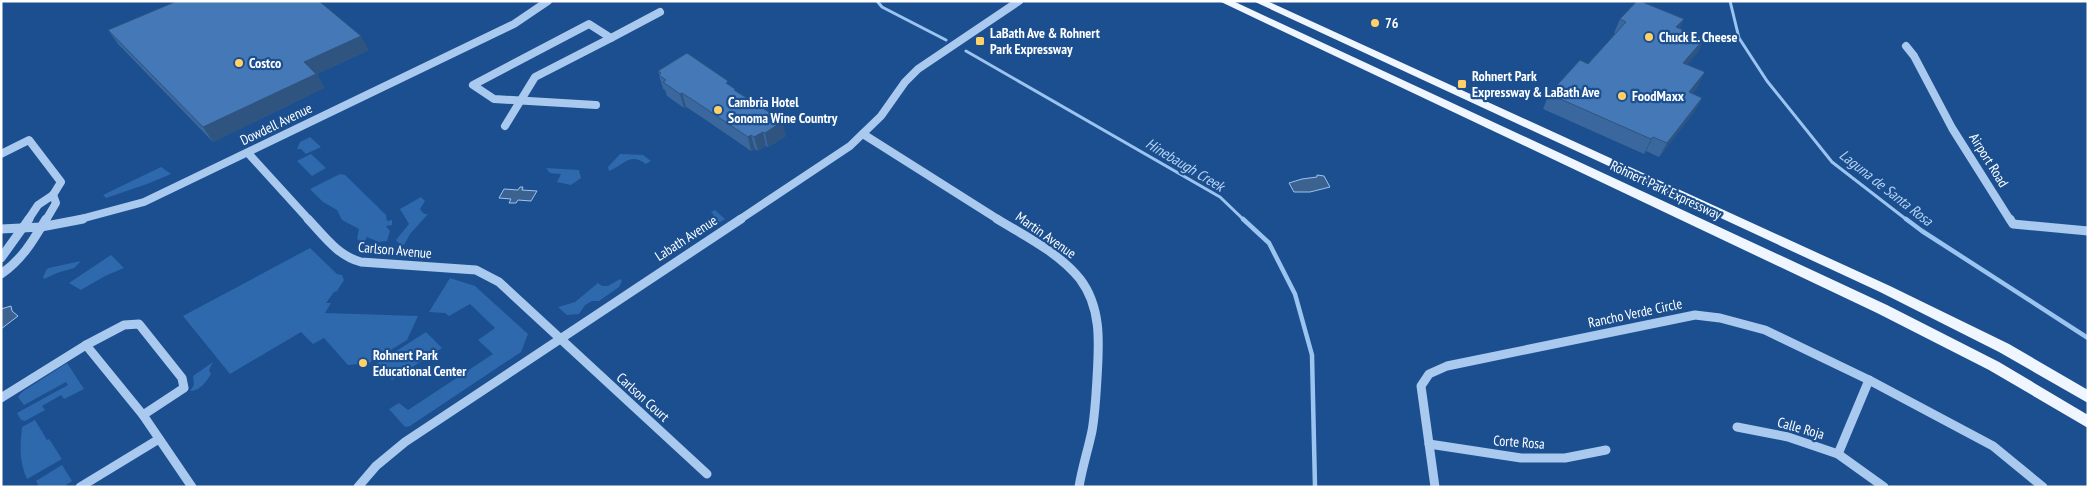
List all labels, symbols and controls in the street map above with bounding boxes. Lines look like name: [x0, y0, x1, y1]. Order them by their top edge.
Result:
place label: 76: [1385, 14, 1399, 32]
marker: 76: [1369, 17, 1381, 29]
place label: LaBath Ave & Rohnert Park Expressway: [990, 24, 1100, 58]
place label: Chuck E. Cheese: [1659, 28, 1738, 46]
marker: Chuck E. Cheese: [1643, 31, 1655, 43]
marker: LaBath Ave & Rohnert Park Expressway: [974, 35, 986, 47]
place label: Costco: [249, 54, 281, 72]
marker: Costco: [233, 57, 245, 69]
place label: Rohnert Park Expressway & LaBath Ave: [1472, 67, 1600, 101]
marker: Rohnert Park Expressway & LaBath Ave: [1456, 78, 1468, 90]
place label: FoodMaxx: [1632, 87, 1685, 105]
marker: FoodMaxx: [1616, 90, 1628, 102]
place label: Cambria Hotel Sonoma Wine Country: [728, 93, 838, 127]
street label: Dowdell Avenue: [237, 99, 315, 149]
marker: Cambria Hotel Sonoma Wine Country: [712, 104, 724, 116]
street label: Airport Road: [1965, 130, 2013, 190]
water label: Hinebaugh Creek: [1143, 134, 1230, 197]
water label: Laguna de Santa Rosa: [1836, 145, 1938, 231]
street label: Rohnert Park Expressway: [1607, 156, 1725, 224]
street label: Martin Avenue: [1012, 208, 1080, 262]
street label: Labath Avenue: [651, 211, 721, 265]
street label: Carlson Avenue: [357, 238, 433, 262]
street label: Rancho Verde Circle: [1586, 294, 1684, 332]
place label: Rohnert Park Educational Center: [373, 346, 467, 380]
marker: Rohnert Park Educational Center: [357, 357, 369, 369]
street label: Carlson Court: [613, 369, 673, 426]
street label: Calle Roja: [1775, 413, 1827, 443]
street label: Corte Rosa: [1493, 431, 1545, 453]

